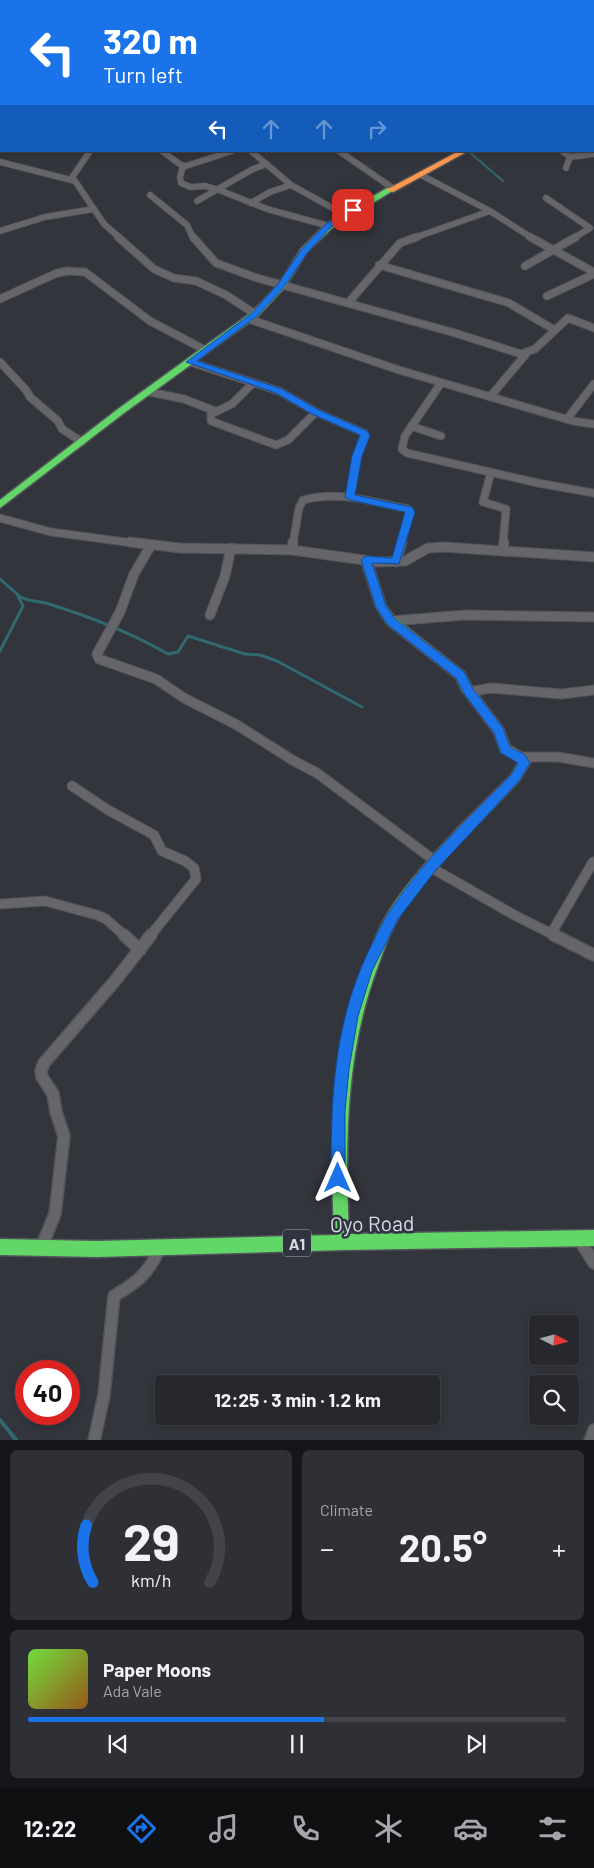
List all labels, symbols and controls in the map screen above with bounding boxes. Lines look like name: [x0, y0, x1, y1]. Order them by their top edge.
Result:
text: 320 m: [103, 19, 198, 61]
icon: left: [20, 20, 85, 85]
text: Turn left: [103, 61, 183, 87]
icon: left: [204, 115, 232, 143]
icon: ahead: [257, 115, 285, 143]
icon: ahead: [310, 115, 338, 143]
icon: right: [363, 115, 391, 143]
pin: [332, 189, 374, 231]
icon: arrive: [339, 196, 367, 224]
position arrow: [311, 1151, 363, 1203]
street label: Oyo Road: [330, 1210, 414, 1236]
road number: A1: [283, 1230, 311, 1256]
north arrow: [529, 1315, 579, 1365]
map controls: [529, 1315, 579, 1425]
speed limit sign: 40: [15, 1360, 80, 1425]
button: search: [529, 1375, 579, 1425]
text: 12:25 · 3 min · 1.2 km: [214, 1388, 381, 1411]
text: Climate: [320, 1500, 373, 1519]
text: 29: [123, 1509, 179, 1571]
text: 20.5°: [399, 1524, 487, 1570]
text: −: [320, 1531, 334, 1565]
text: +: [552, 1531, 566, 1565]
text: km/h: [131, 1569, 171, 1591]
text: Paper Moons: [103, 1658, 211, 1681]
text: Ada Vale: [103, 1681, 162, 1700]
icon: previous: [104, 1730, 132, 1758]
icon: pause: [283, 1730, 311, 1758]
icon: next: [462, 1730, 490, 1758]
icon: directions: [124, 1811, 159, 1846]
icon: music: [206, 1811, 241, 1846]
icon: phone: [288, 1811, 323, 1846]
icon: climate: [371, 1811, 406, 1846]
icon: car: [453, 1811, 488, 1846]
icon: filters: [535, 1811, 570, 1846]
text: 12:22: [24, 1815, 76, 1841]

